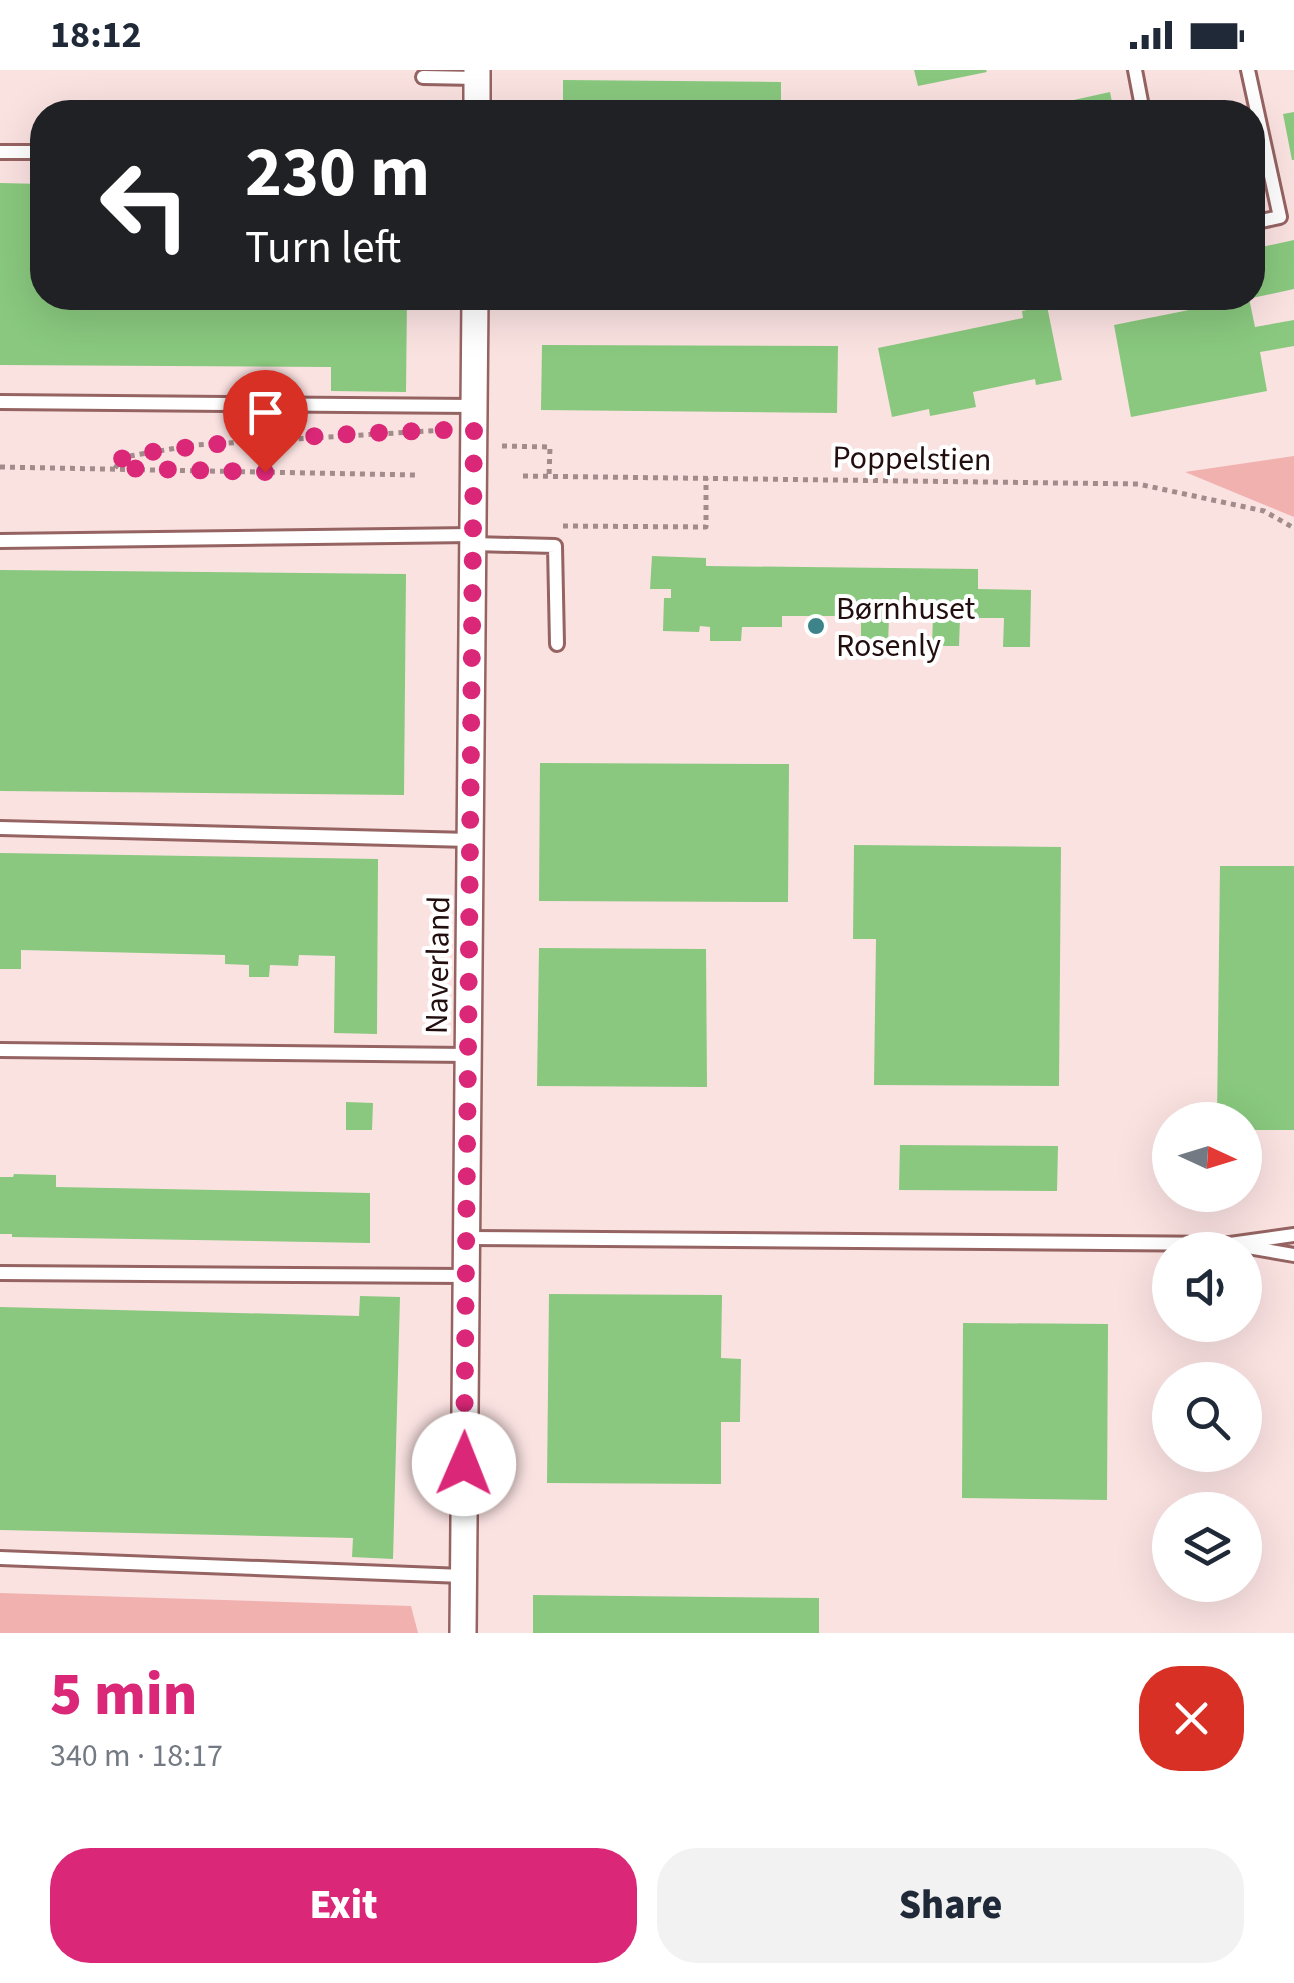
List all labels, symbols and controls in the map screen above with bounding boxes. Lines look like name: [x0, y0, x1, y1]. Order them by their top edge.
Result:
text: 18:12: [50, 8, 142, 62]
text: 230 m: [245, 123, 430, 223]
icon: left: [80, 140, 210, 270]
text: Turn left: [245, 216, 401, 280]
pin: [223, 370, 308, 473]
icon: arrive: [238, 385, 293, 440]
street label: Poppelstien: [832, 435, 992, 483]
place label: Børnhuset Rosenly: [836, 586, 976, 669]
marker: Børnhuset Rosenly: [805, 615, 827, 637]
street label: Naverland: [414, 896, 462, 1035]
north arrow: [1152, 1102, 1262, 1212]
map controls: [1152, 1102, 1262, 1602]
button: sound: [1152, 1232, 1262, 1342]
button: search: [1152, 1362, 1262, 1472]
position arrow: [412, 1412, 516, 1516]
button: layers: [1152, 1492, 1262, 1602]
text: 5 min: [50, 1653, 197, 1738]
button: close: [1139, 1666, 1244, 1771]
text: 340 m · 18:17: [50, 1733, 223, 1779]
button: Exit: [50, 1848, 637, 1963]
button: Share: [657, 1848, 1244, 1963]

